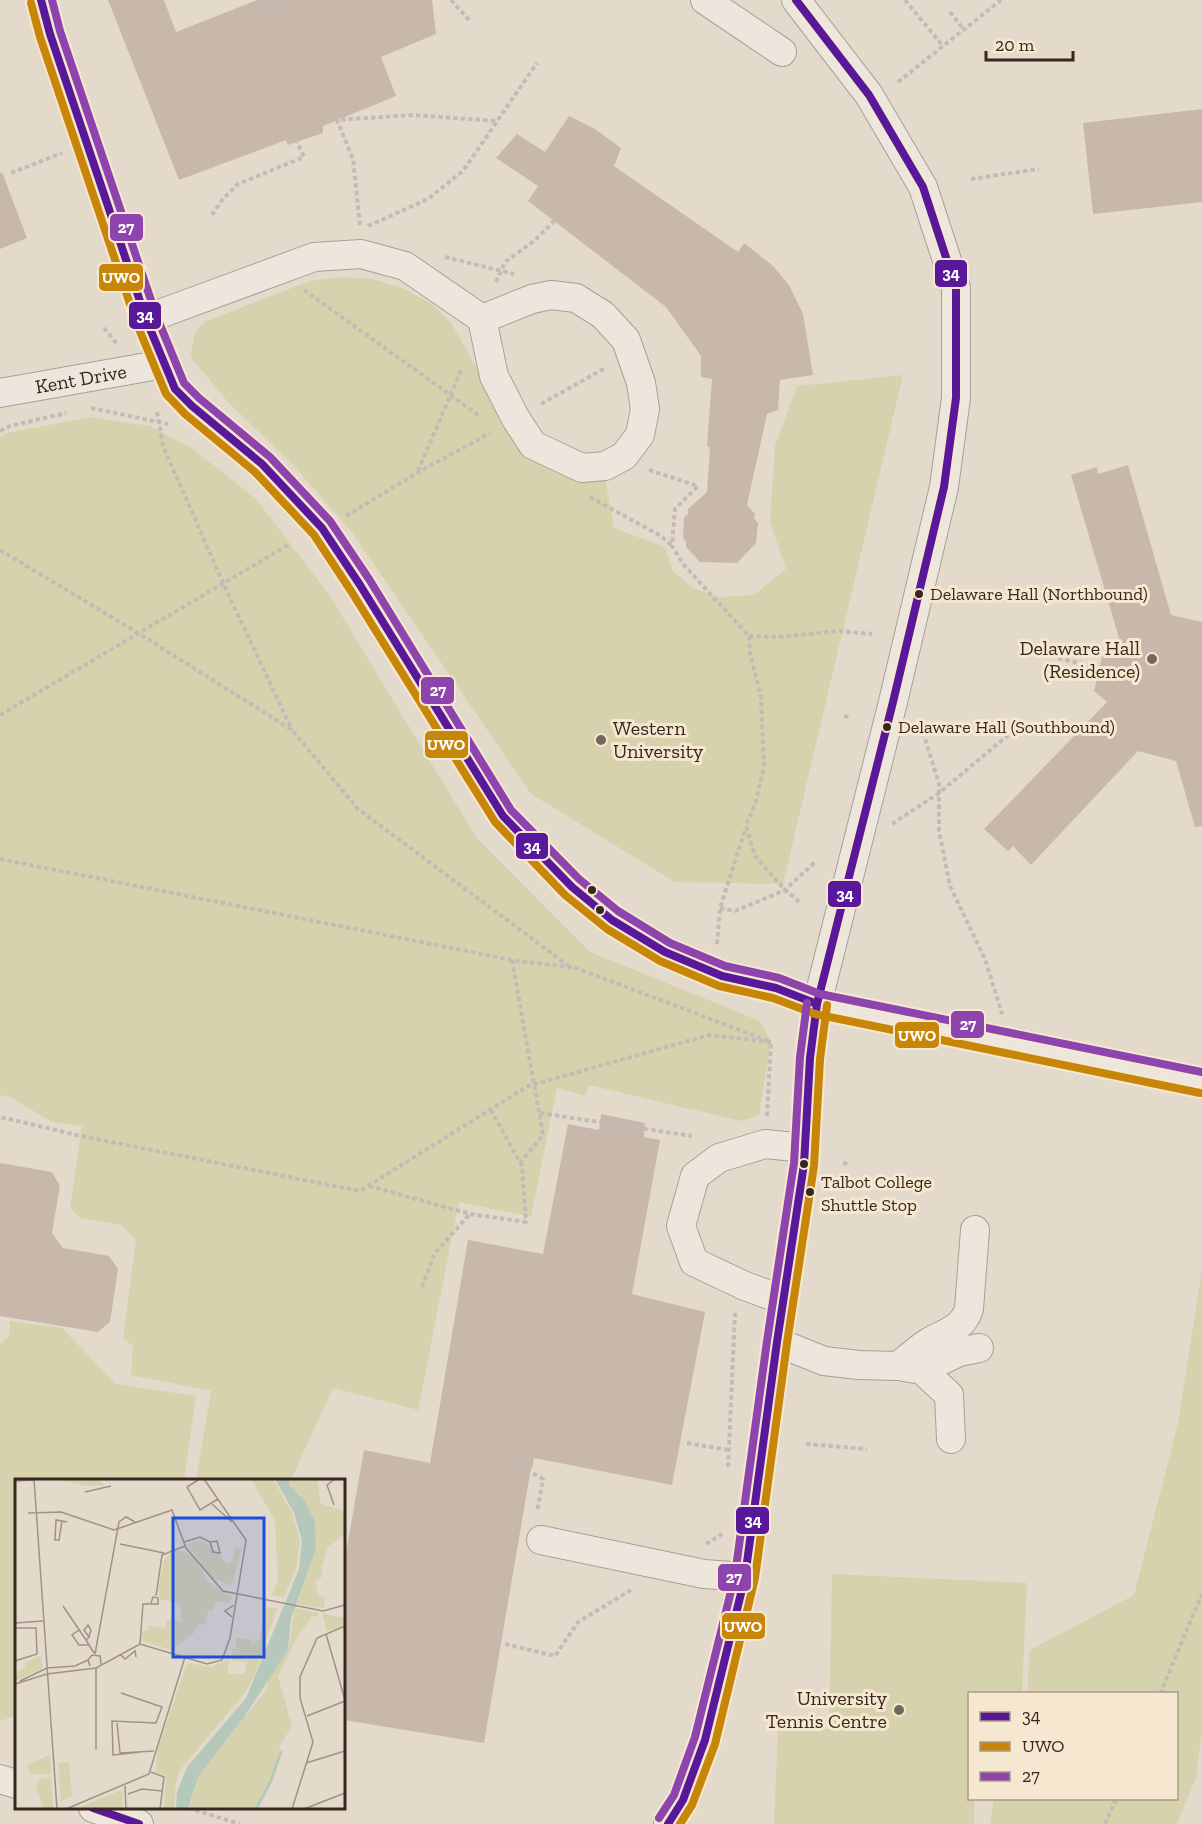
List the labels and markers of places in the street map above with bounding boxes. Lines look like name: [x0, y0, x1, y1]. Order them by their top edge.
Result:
place label: Delaware Hall (Northbound): [930, 583, 1148, 605]
marker: Delaware Hall (Northbound): [913, 588, 925, 600]
place label: Delaware Hall (Residence): [1019, 636, 1140, 683]
marker: Delaware Hall (Residence): [1145, 652, 1159, 666]
place label: Western University: [613, 716, 704, 763]
place label: Delaware Hall (Southbound): [898, 716, 1115, 738]
marker: Delaware Hall (Southbound): [881, 721, 893, 733]
marker: Western University: [594, 733, 608, 747]
unlabelled marker: [586, 884, 598, 896]
unlabelled marker: [594, 904, 606, 916]
unlabelled marker: [798, 1158, 810, 1170]
place label: Talbot College Shuttle Stop: [821, 1171, 932, 1216]
marker: Talbot College Shuttle Stop: [804, 1186, 816, 1198]
place label: University Tennis Centre: [766, 1686, 888, 1733]
marker: University Tennis Centre: [892, 1703, 906, 1717]

